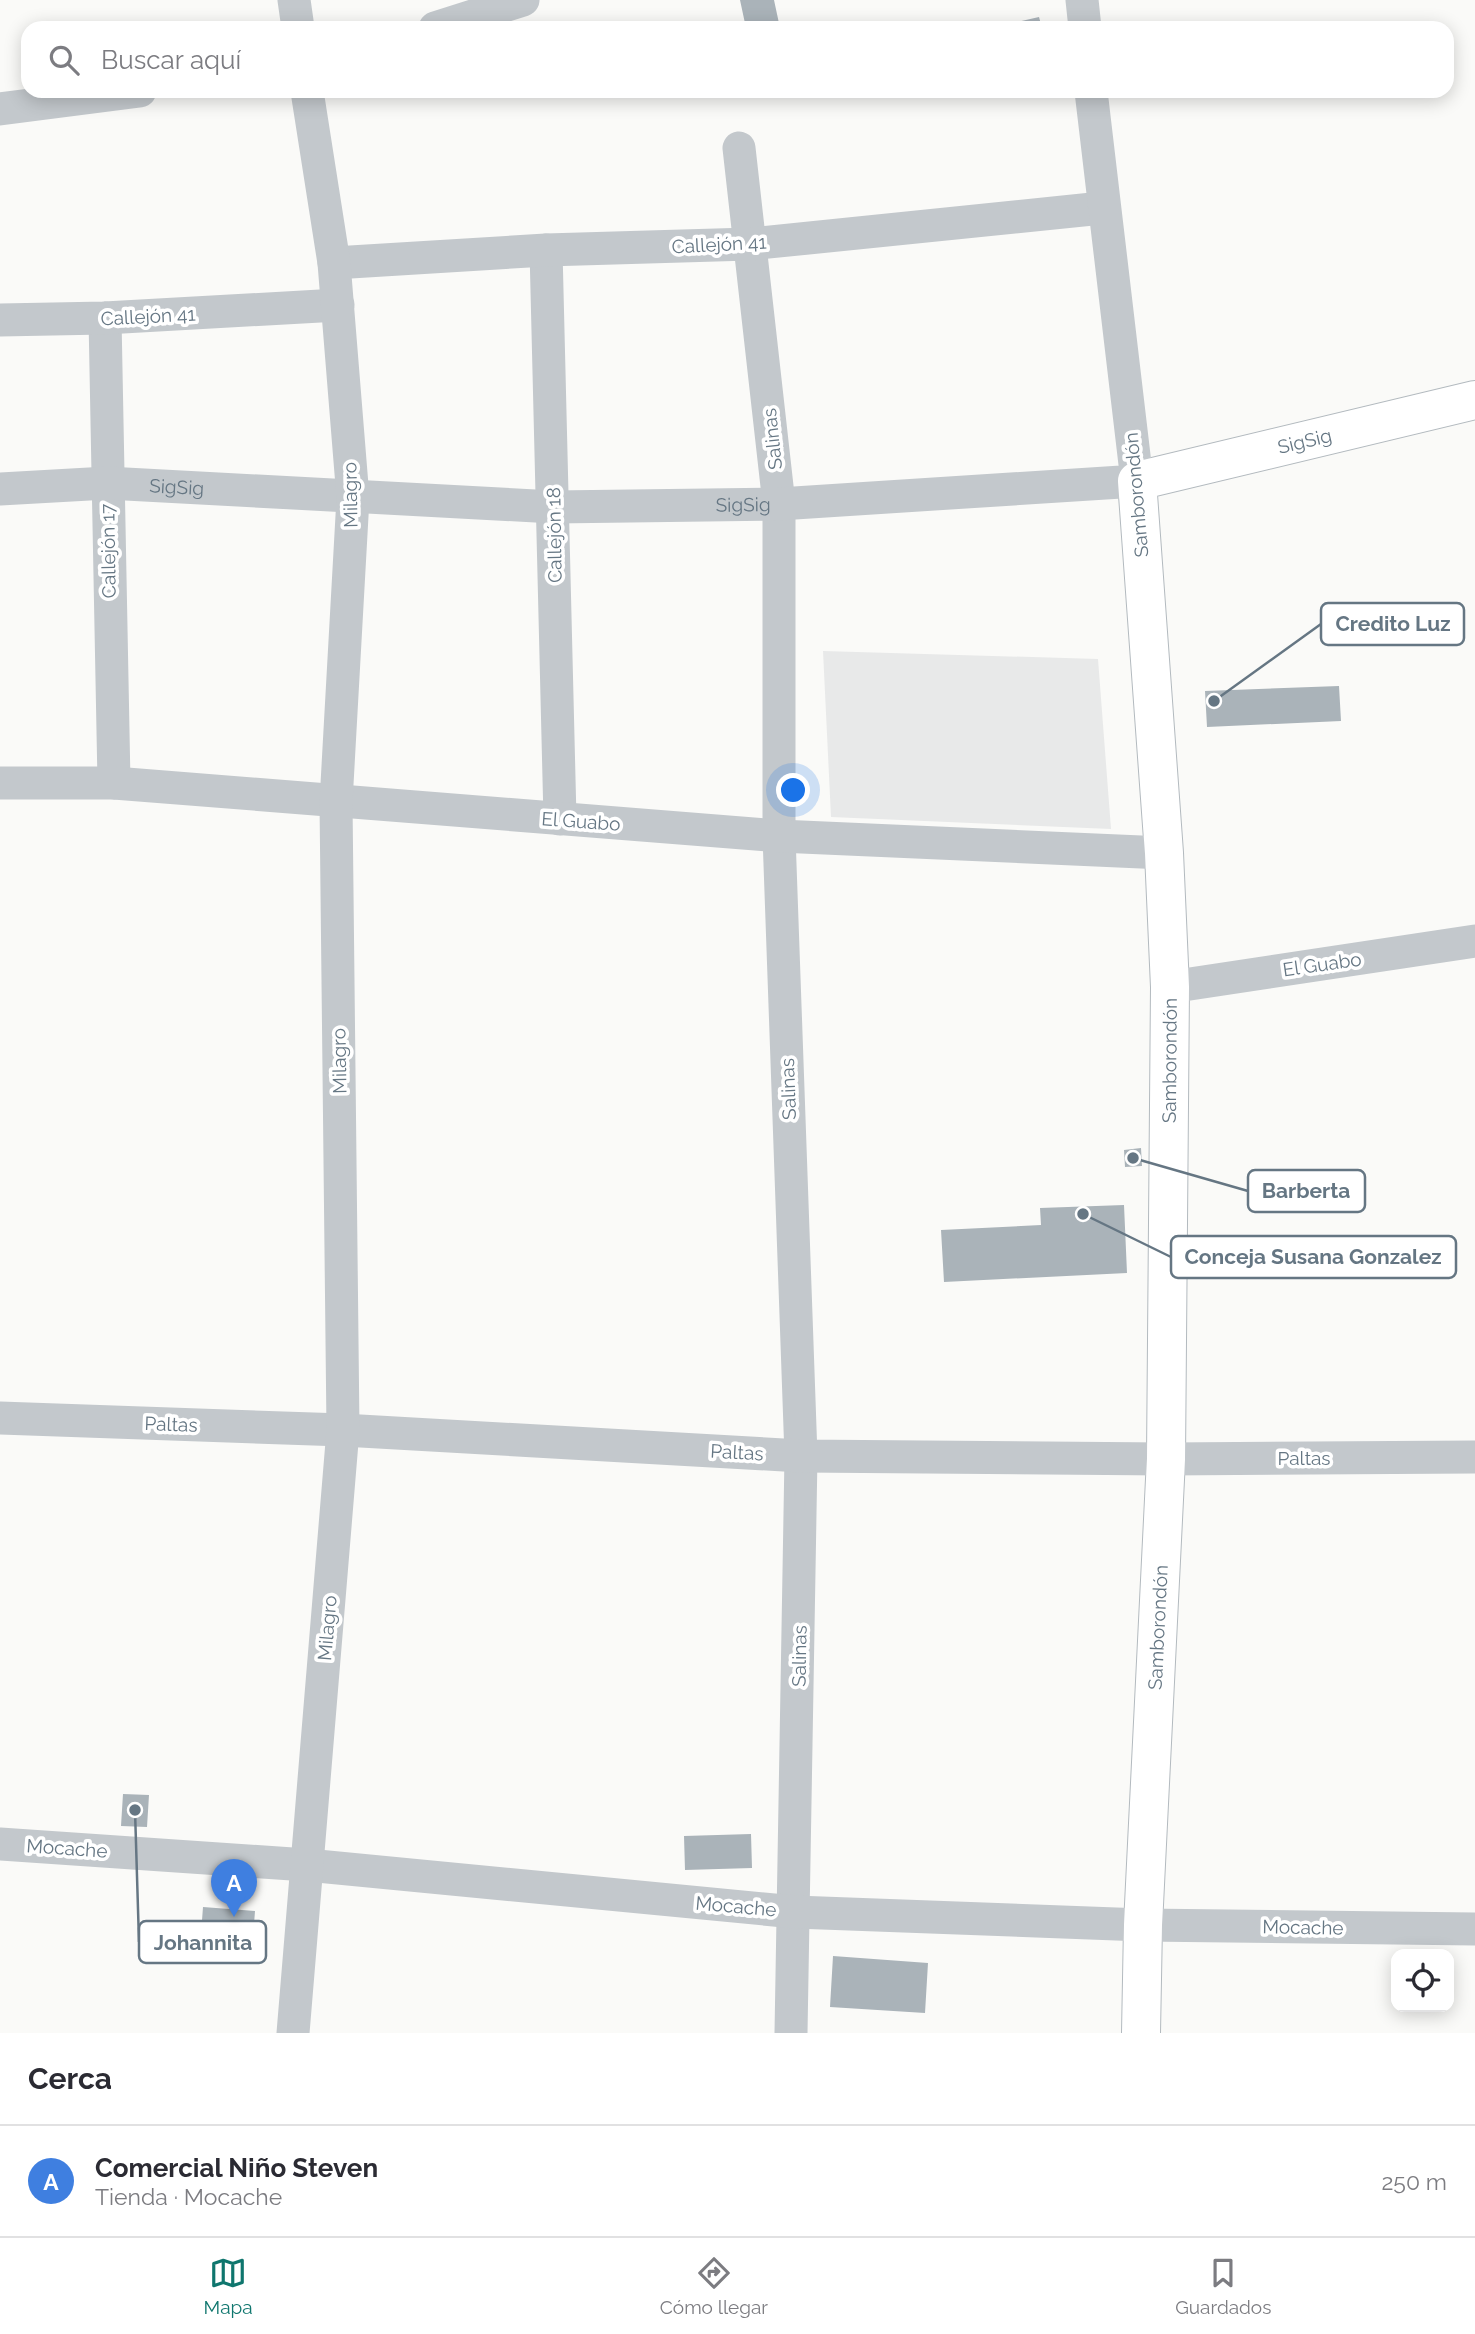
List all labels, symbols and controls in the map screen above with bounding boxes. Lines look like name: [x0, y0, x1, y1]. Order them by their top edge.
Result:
search box: [21, 21, 1454, 98]
icon: search: [45, 41, 83, 79]
text: Buscar aquí: [101, 45, 241, 75]
street label: Callejón 41: [671, 231, 767, 257]
street label: Callejón 41: [100, 303, 196, 329]
street label: Salinas: [758, 407, 786, 471]
street label: SigSig: [1275, 424, 1334, 458]
street label: Samborondón: [1120, 432, 1152, 558]
street label: Milagro: [338, 462, 362, 528]
street label: SigSig: [149, 474, 205, 499]
street label: Callejón 18: [542, 487, 566, 583]
street label: SigSig: [716, 493, 771, 516]
street label: Callejón 17: [96, 504, 120, 598]
callout: Credito Luz: [1321, 603, 1464, 645]
text: Credito Luz: [1335, 611, 1451, 636]
your location: [776, 773, 810, 807]
street label: El Guabo: [541, 807, 621, 835]
street label: El Guabo: [1281, 948, 1363, 980]
street label: Samborondón: [1158, 998, 1181, 1123]
street label: Milagro: [327, 1028, 351, 1094]
street label: Salinas: [776, 1058, 800, 1120]
callout: Barberta: [1248, 1170, 1365, 1212]
text: Barberta: [1262, 1178, 1350, 1203]
callout: Conceja Susana Gonzalez: [1171, 1236, 1456, 1278]
text: Conceja Susana Gonzalez: [1184, 1244, 1442, 1269]
street label: Paltas: [144, 1412, 198, 1436]
street label: Paltas: [710, 1440, 764, 1464]
street label: Paltas: [1277, 1447, 1331, 1469]
street label: Samborondón: [1144, 1564, 1172, 1691]
street label: Milagro: [313, 1594, 341, 1662]
street label: Salinas: [787, 1625, 811, 1687]
street label: Mocache: [26, 1834, 108, 1862]
pin: A: [211, 1859, 257, 1917]
street label: Mocache: [695, 1892, 777, 1920]
street label: Mocache: [1262, 1915, 1344, 1939]
callout: Johannita: [139, 1921, 266, 1963]
text: Johannita: [154, 1930, 252, 1955]
map controls: [1391, 1949, 1454, 2012]
button: locate: [1391, 1949, 1454, 2012]
text: Cerca: [28, 2061, 112, 2096]
text: Comercial Niño Steven: [95, 2153, 378, 2183]
text: A: [43, 2168, 59, 2195]
text: 250 m: [1381, 2168, 1447, 2195]
text: Tienda · Mocache: [95, 2183, 282, 2210]
tab: Mapa: [204, 2254, 253, 2318]
tab: Cómo llegar: [660, 2254, 768, 2318]
tab: Guardados: [1175, 2254, 1271, 2318]

